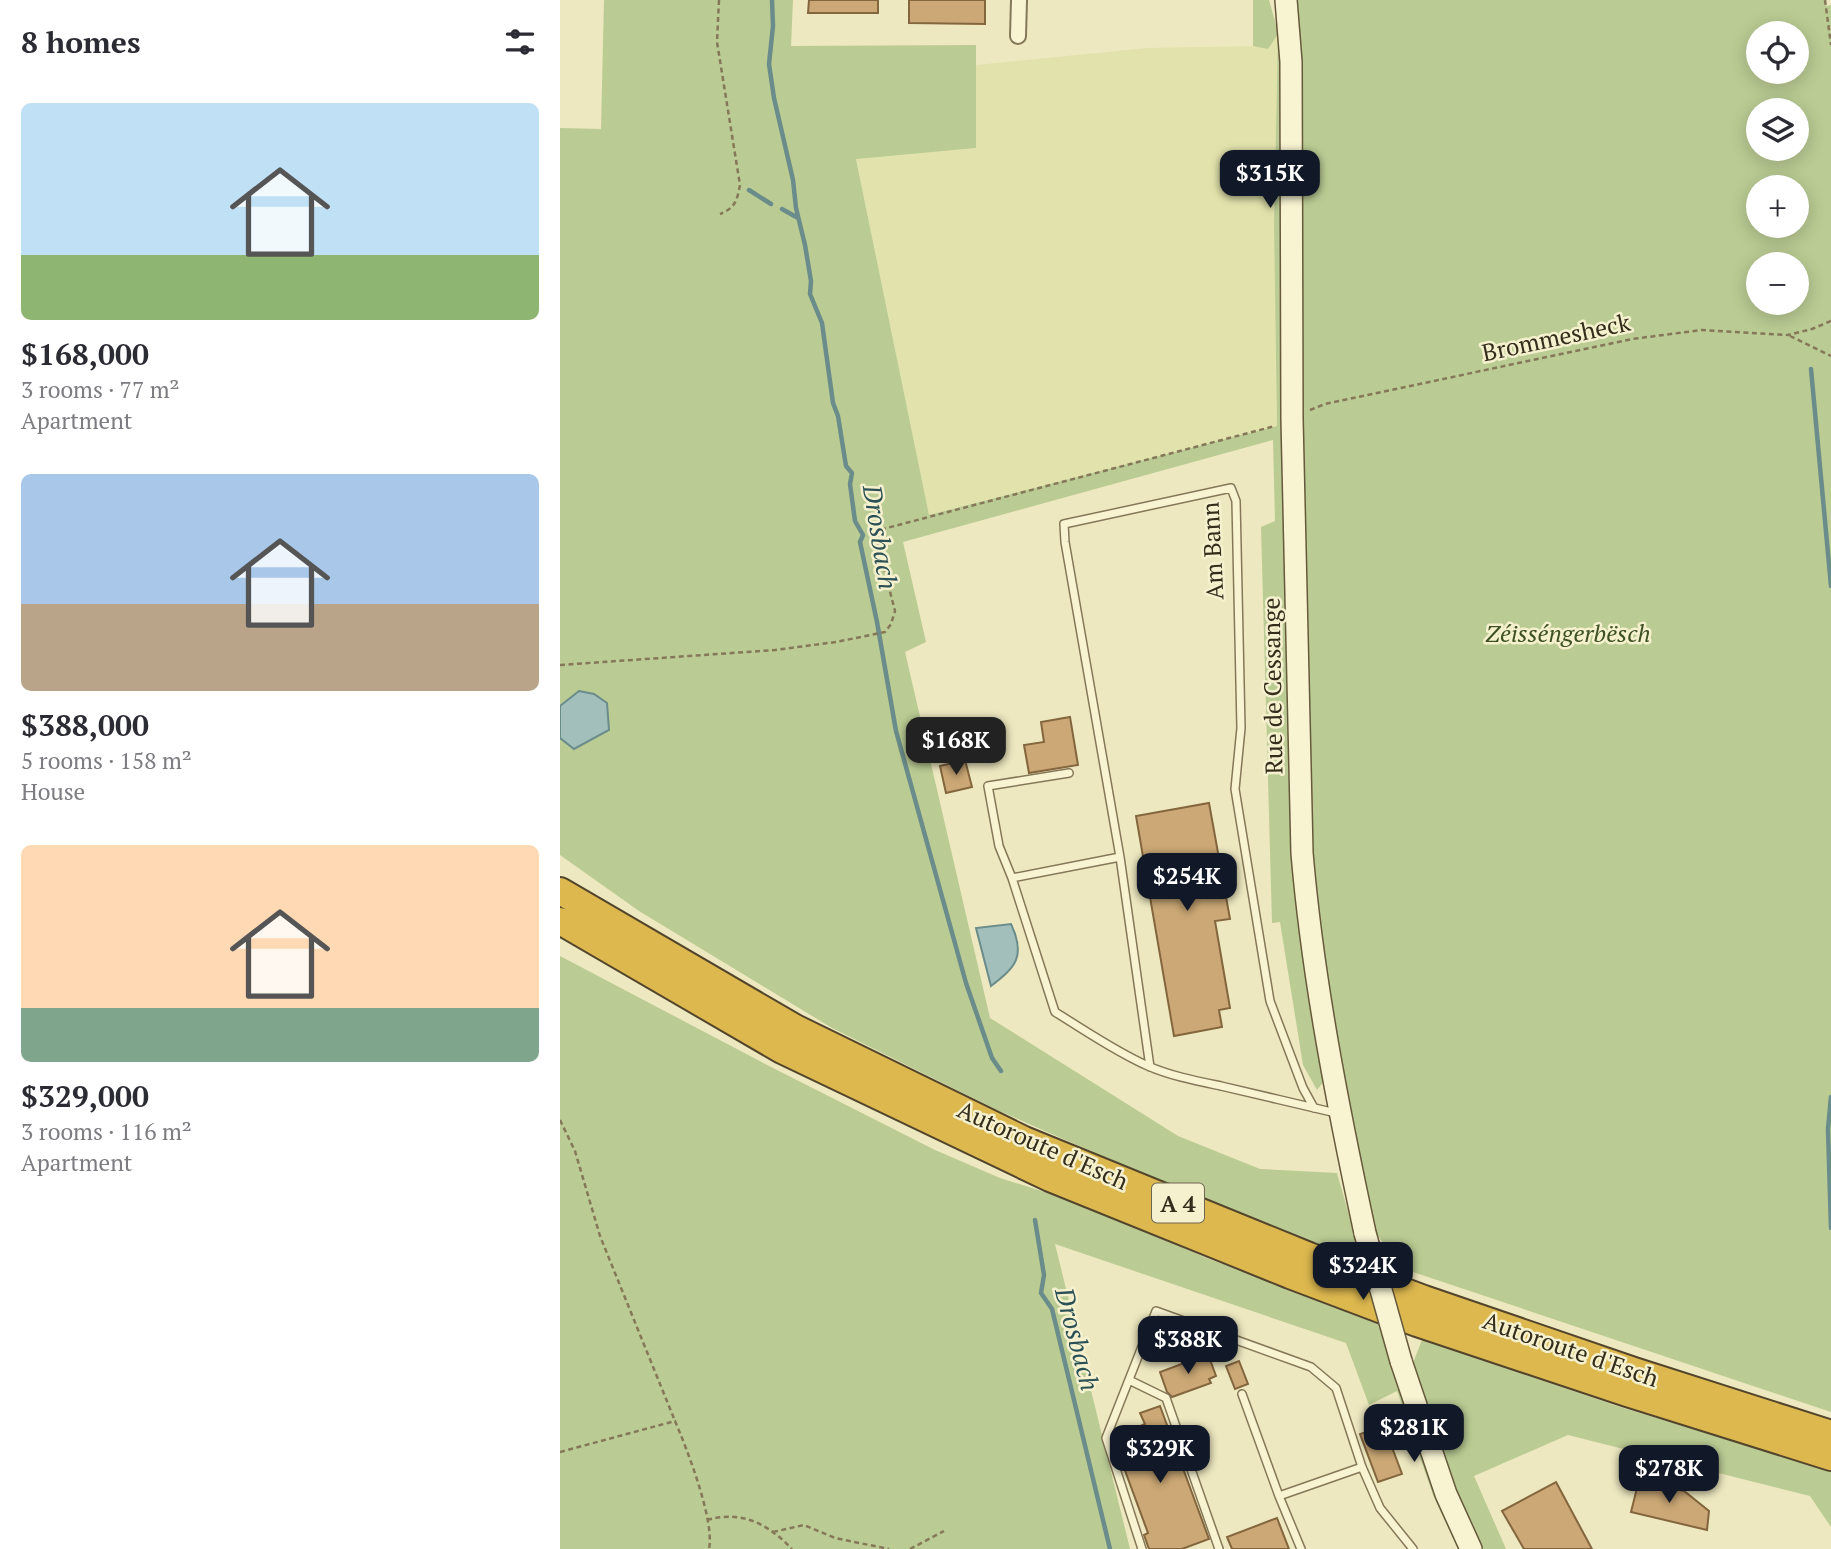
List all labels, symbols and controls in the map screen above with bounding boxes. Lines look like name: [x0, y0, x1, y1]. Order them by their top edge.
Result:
map controls: [1746, 21, 1809, 315]
button: locate: [1746, 21, 1809, 84]
text: 8 homes: [21, 22, 140, 62]
icon: filters: [501, 23, 539, 61]
button: layers: [1746, 98, 1809, 161]
icon: home: [217, 149, 343, 275]
pin: $315K: [1221, 150, 1319, 210]
text: $315K: [1236, 157, 1304, 188]
button: +: [1746, 175, 1809, 238]
button: −: [1746, 252, 1809, 315]
street label: Brommesheck: [1479, 306, 1634, 368]
text: $168,000: [21, 334, 149, 374]
text: 3 rooms · 77 m²: [21, 374, 180, 405]
text: Apartment: [21, 405, 132, 436]
water label: Drosbach: [856, 481, 906, 592]
street label: Am Bann: [1193, 501, 1231, 601]
icon: home: [217, 520, 343, 646]
street label: Rue de Cessange: [1254, 597, 1290, 775]
park label: Zéisséngerbësch: [1486, 617, 1650, 649]
text: $388,000: [21, 705, 149, 745]
pin: $168K: [907, 718, 1005, 777]
text: $168K: [922, 724, 990, 755]
text: 5 rooms · 158 m²: [21, 745, 192, 776]
text: House: [21, 776, 85, 807]
pin: $254K: [1138, 853, 1236, 913]
text: $254K: [1153, 860, 1221, 891]
icon: home: [217, 891, 343, 1017]
text: $329,000: [21, 1076, 149, 1116]
street label: Autoroute d'Esch: [953, 1093, 1133, 1197]
text: 3 rooms · 116 m²: [21, 1116, 192, 1147]
text: Apartment: [21, 1147, 132, 1178]
road number: A 4: [1152, 1184, 1204, 1222]
pin: $324K: [1314, 1242, 1412, 1302]
text: $324K: [1329, 1249, 1397, 1280]
water label: Drosbach: [1048, 1283, 1108, 1394]
street label: Autoroute d'Esch: [1479, 1304, 1663, 1394]
pin: $388K: [1139, 1316, 1237, 1376]
text: $388K: [1154, 1323, 1222, 1354]
pin: $281K: [1365, 1404, 1463, 1464]
text: $281K: [1380, 1411, 1448, 1442]
pin: $329K: [1111, 1426, 1209, 1485]
text: $329K: [1126, 1432, 1194, 1463]
pin: $278K: [1620, 1446, 1718, 1505]
text: $278K: [1635, 1452, 1703, 1483]

